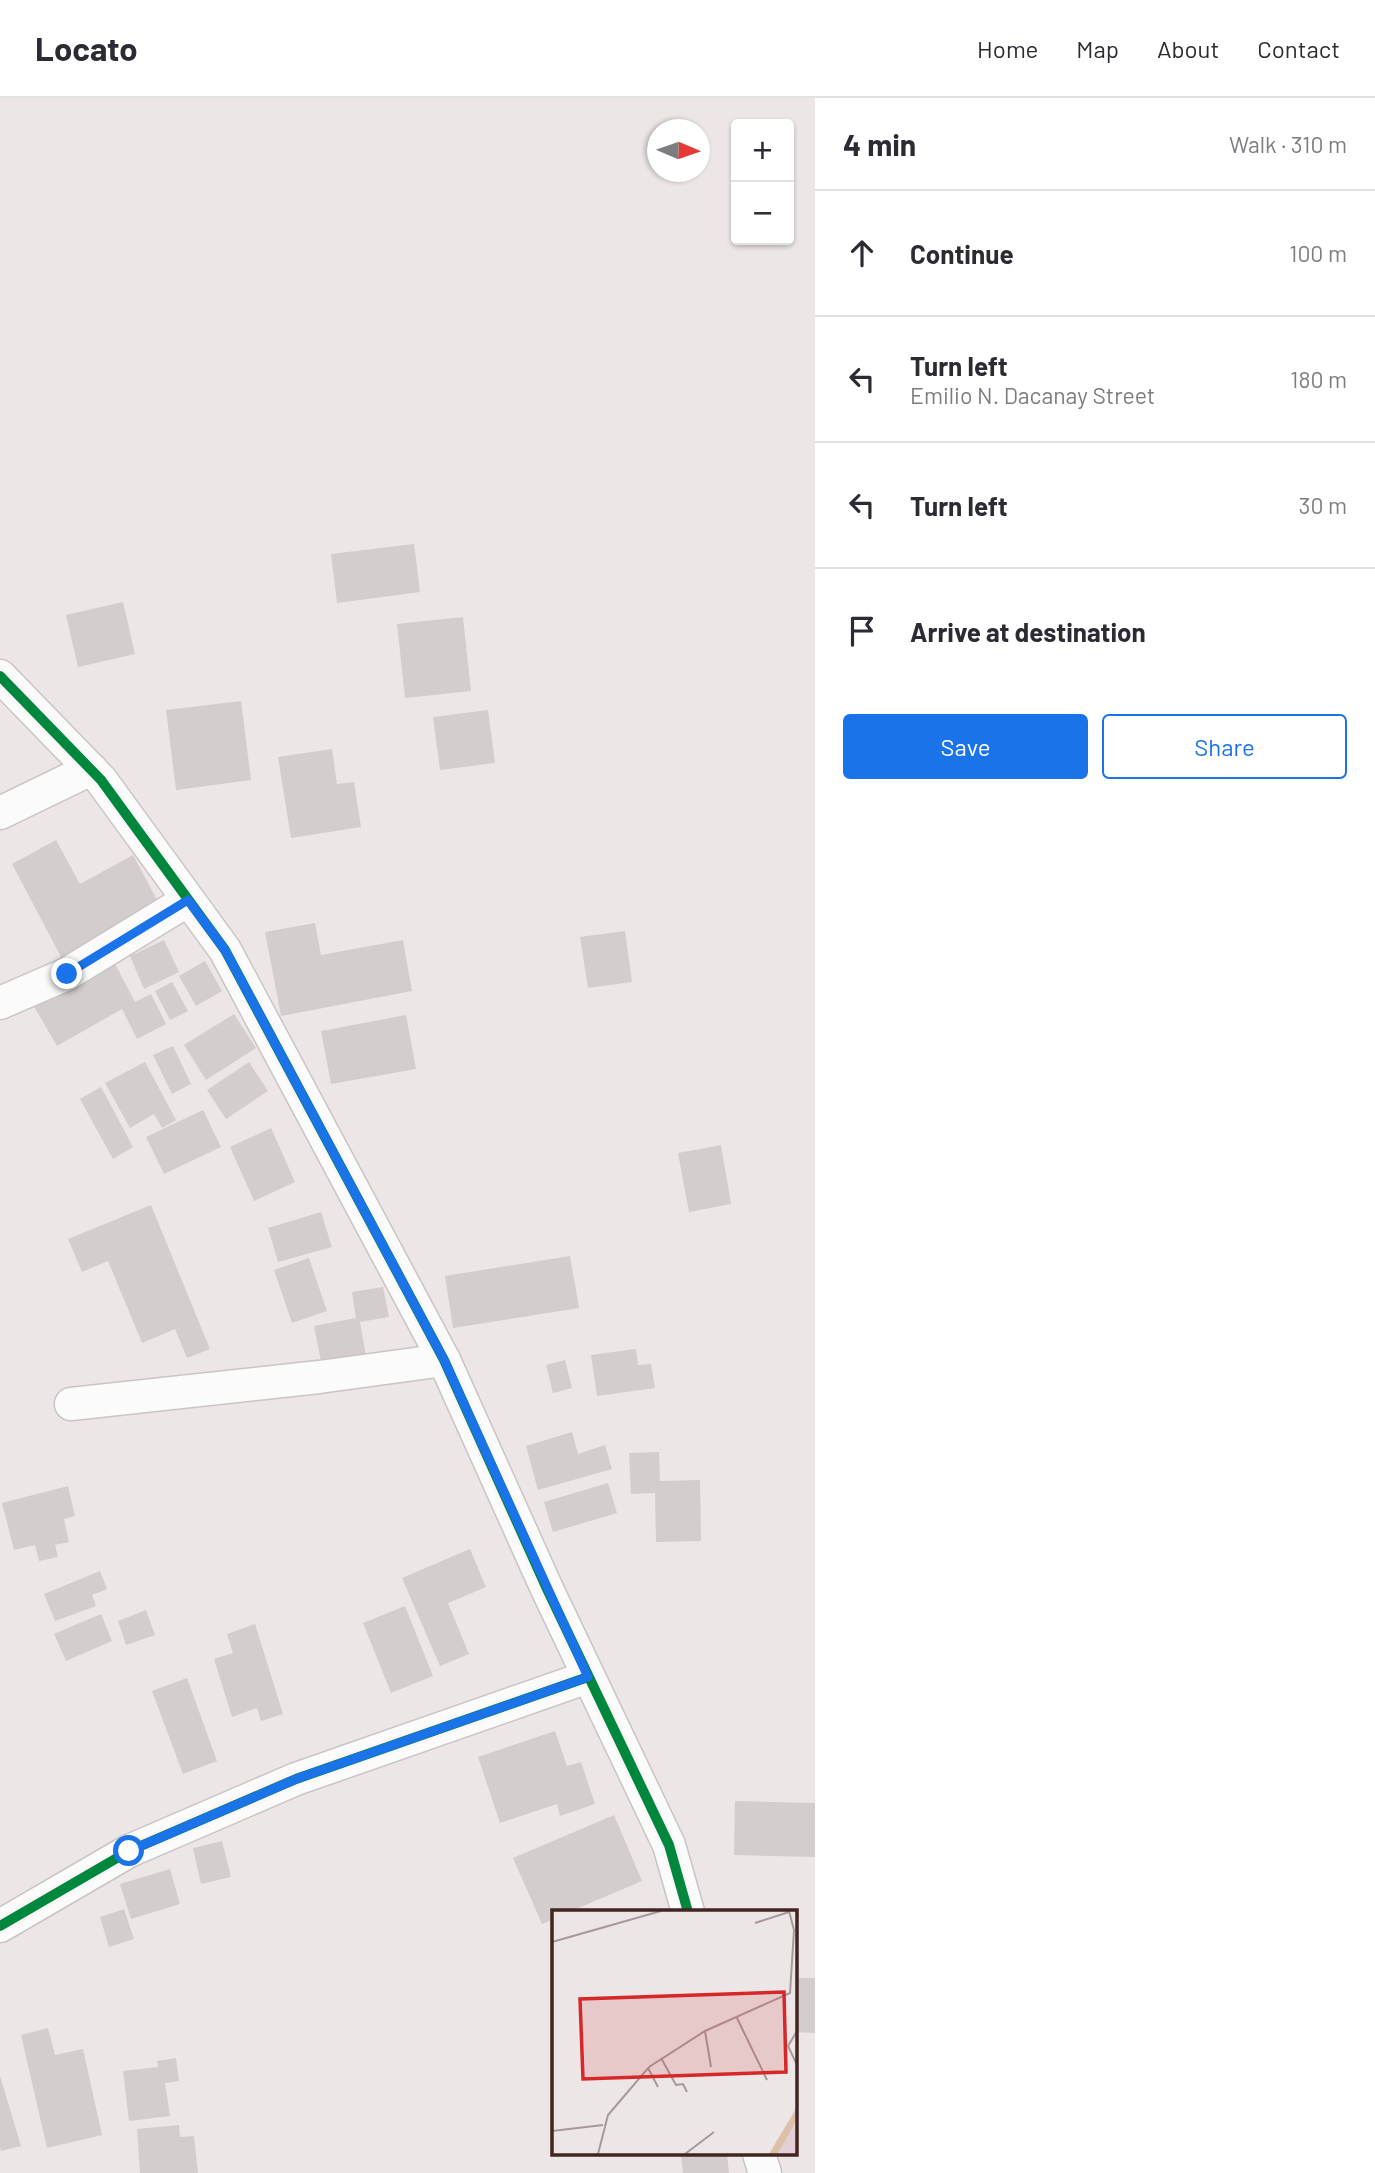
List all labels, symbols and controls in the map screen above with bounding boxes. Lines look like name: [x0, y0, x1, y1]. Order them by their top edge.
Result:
text: Locato: [35, 28, 138, 68]
text: Home: [977, 34, 1038, 63]
text: Map: [1076, 34, 1119, 63]
text: About: [1157, 34, 1219, 63]
text: Contact: [1257, 34, 1340, 63]
north arrow: [647, 119, 710, 182]
map controls: [731, 119, 794, 245]
button: +: [731, 119, 794, 182]
text: 4 min: [843, 126, 916, 162]
text: Walk · 310 m: [1229, 130, 1347, 158]
button: −: [731, 182, 794, 245]
icon: ahead: [843, 234, 881, 272]
text: Continue: [910, 238, 1014, 269]
text: 100 m: [1289, 239, 1347, 267]
text: Turn left: [910, 350, 1008, 381]
icon: left: [843, 360, 881, 398]
text: 180 m: [1290, 365, 1347, 393]
text: Emilio N. Dacanay Street: [910, 381, 1155, 409]
icon: left: [843, 486, 881, 524]
text: Turn left: [910, 490, 1008, 521]
text: 30 m: [1299, 491, 1347, 519]
icon: arrive: [843, 612, 881, 650]
text: Arrive at destination: [910, 616, 1146, 647]
button: Save: [843, 714, 1088, 779]
button: Share: [1102, 714, 1347, 779]
route end: [51, 958, 82, 989]
route start: [113, 1835, 144, 1866]
inset map: [552, 1910, 797, 2156]

